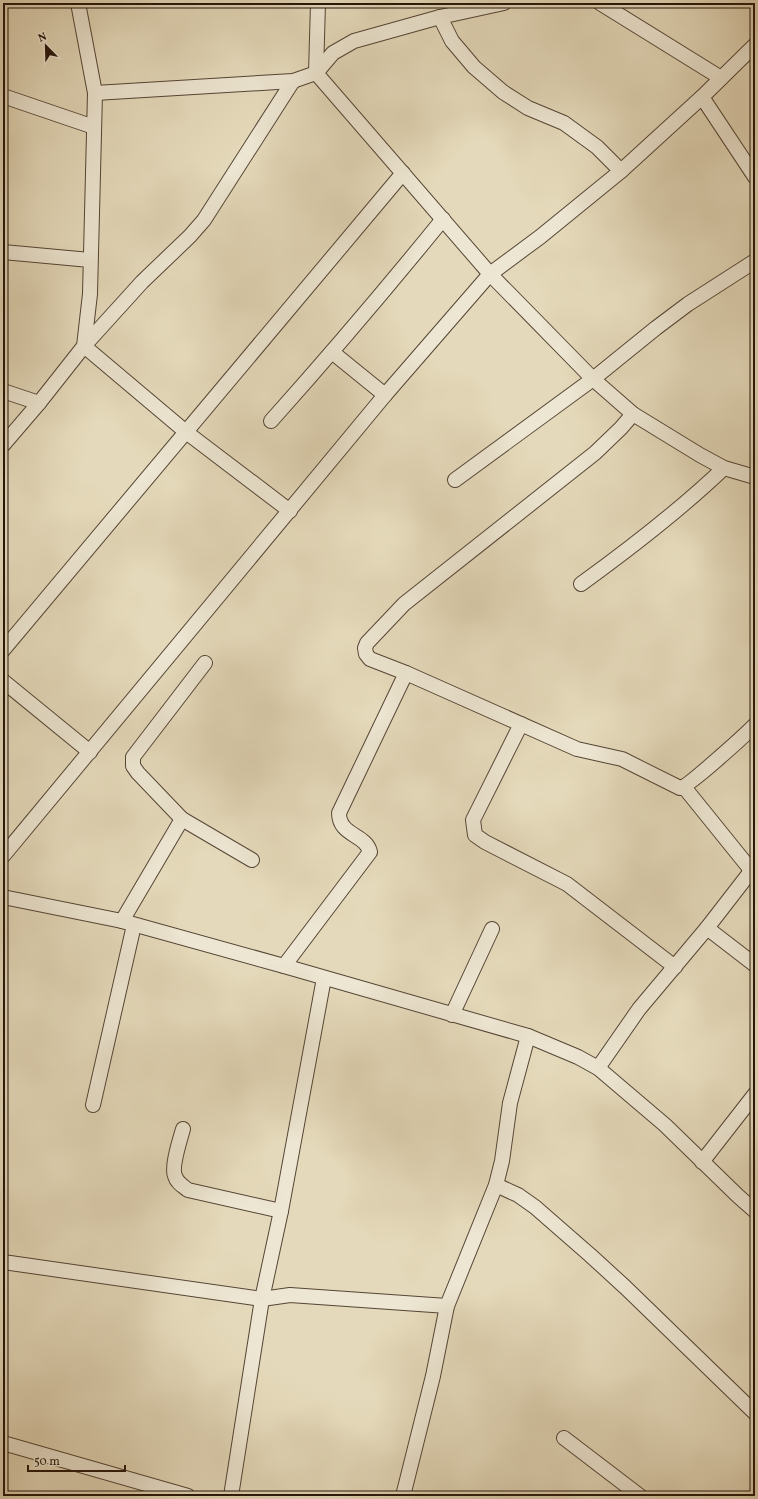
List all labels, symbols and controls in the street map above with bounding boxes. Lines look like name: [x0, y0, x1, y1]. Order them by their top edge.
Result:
north arrow: [26, 26, 66, 66]
text: N: [36, 30, 49, 47]
scale bar: [28, 1447, 125, 1473]
text: 50 m: [34, 1454, 60, 1470]

